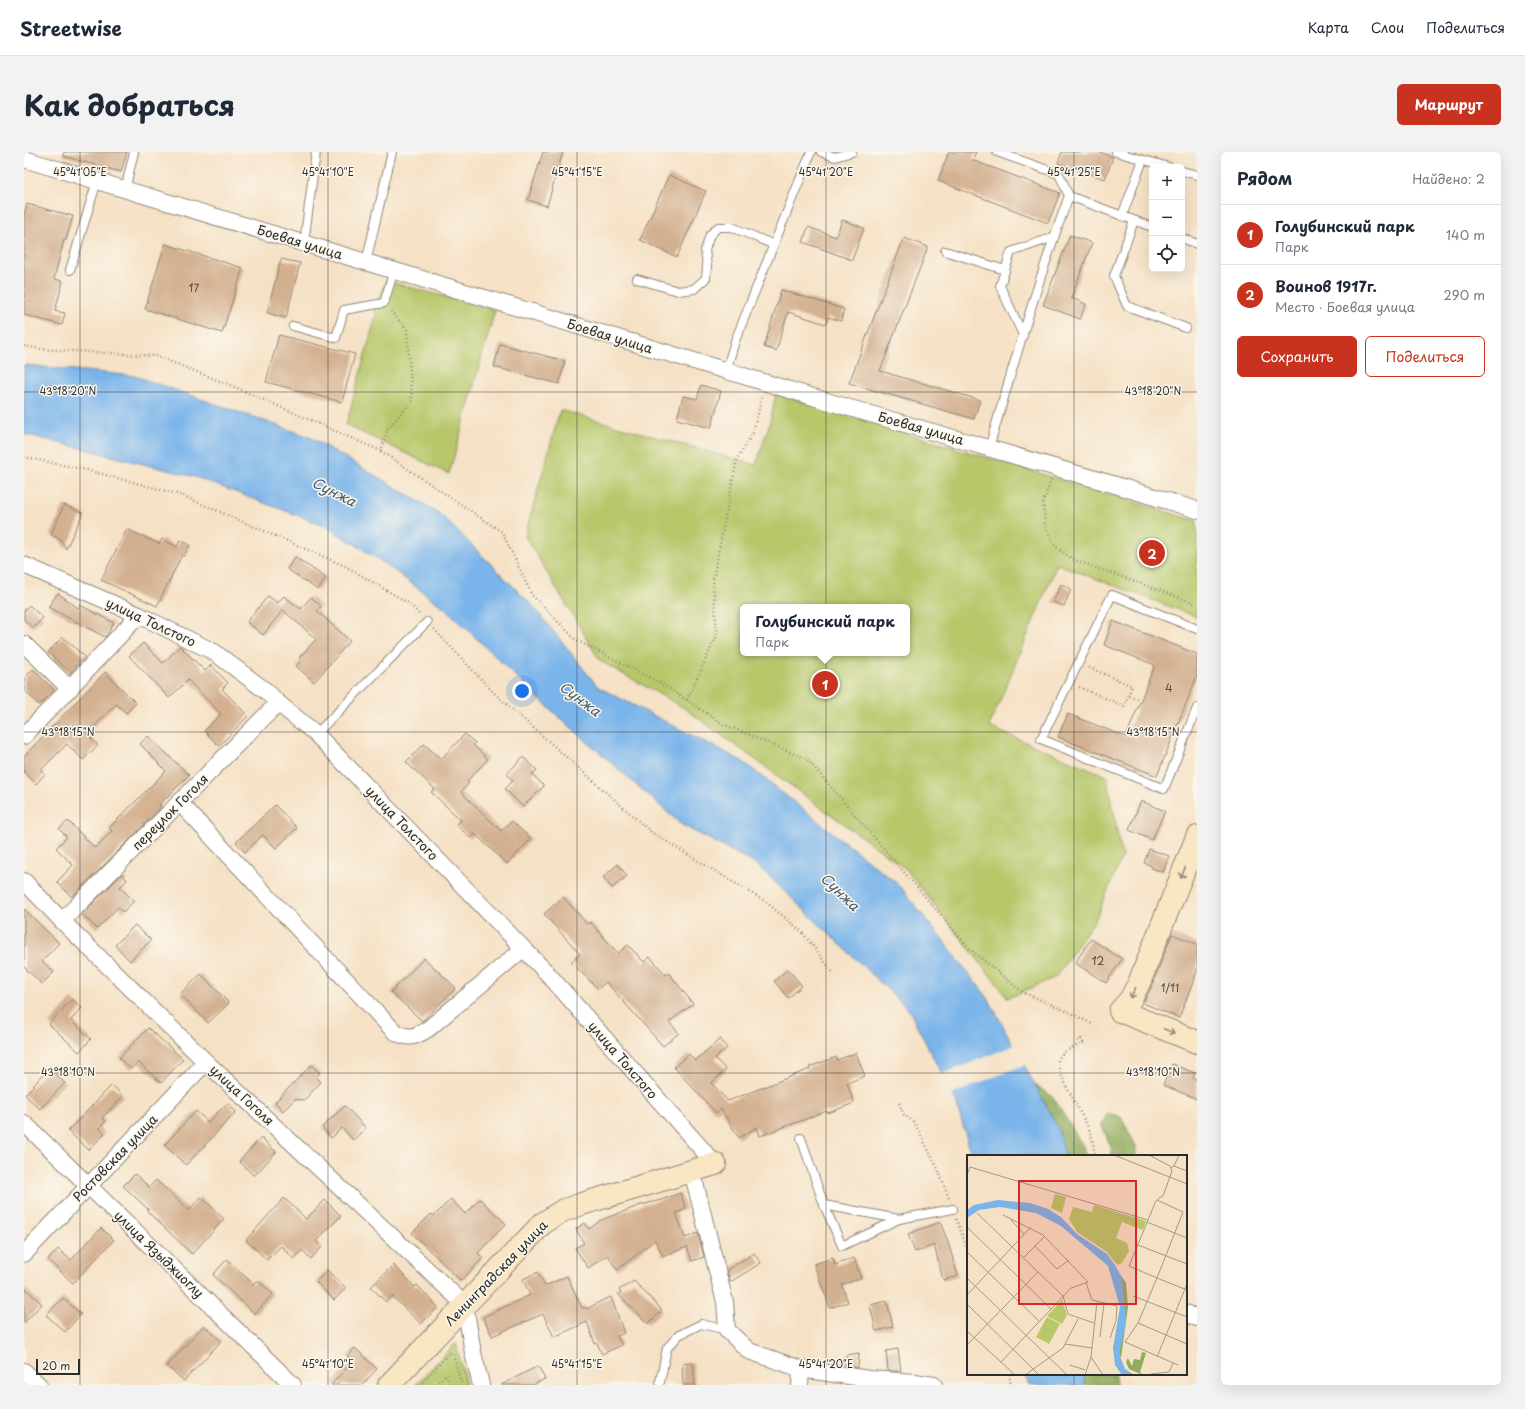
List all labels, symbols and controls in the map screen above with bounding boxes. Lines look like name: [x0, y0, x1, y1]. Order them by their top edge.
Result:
text: Streetwise: [20, 14, 122, 42]
text: Карта: [1308, 17, 1349, 38]
text: Слои: [1371, 17, 1404, 38]
text: Поделиться: [1426, 17, 1505, 38]
text: Как добраться: [24, 83, 235, 126]
button: Маршрут: [1397, 84, 1501, 125]
text: 45°41'05"E: [53, 164, 107, 179]
text: 45°41'10"E: [302, 164, 354, 179]
text: 45°41'15"E: [551, 164, 603, 179]
text: 45°41'20"E: [799, 164, 853, 179]
text: 45°41'25"E: [1047, 164, 1101, 179]
map controls: [1149, 164, 1185, 272]
button: +: [1149, 164, 1185, 200]
text: Рядом: [1237, 165, 1292, 191]
text: Найдено: 2: [1412, 169, 1485, 188]
button: −: [1149, 200, 1185, 236]
text: Голубинский парк: [1275, 214, 1414, 237]
street label: Боевая улица: [255, 220, 346, 264]
text: 1: [1247, 225, 1253, 244]
text: 140 m: [1446, 225, 1485, 244]
button: locate: [1149, 236, 1185, 272]
text: Парк: [1275, 237, 1309, 256]
text: Воинов 1917г.: [1275, 274, 1377, 297]
house number: 17: [189, 279, 200, 296]
text: 2: [1245, 285, 1255, 304]
text: 290 m: [1444, 285, 1485, 304]
text: Место · Боевая улица: [1275, 297, 1415, 316]
street label: Боевая улица: [565, 314, 656, 358]
button: Сохранить: [1237, 336, 1357, 377]
button: Поделиться: [1365, 336, 1485, 377]
text: 43°18'20"N: [40, 383, 96, 398]
text: 43°18'20"N: [1125, 383, 1181, 398]
street label: Боевая улица: [876, 406, 967, 449]
water label: Сунжа: [308, 471, 360, 512]
pin: 2: [1139, 538, 1165, 568]
street label: улица Толстого: [103, 592, 199, 651]
popup: [740, 604, 910, 656]
text: Голубинский парк: [755, 609, 895, 632]
text: Парк: [755, 632, 789, 651]
pin: 1: [812, 669, 838, 699]
water label: Сунжа: [555, 676, 606, 721]
house number: 4: [1165, 679, 1173, 696]
your location: [512, 681, 532, 701]
text: 43°18'15"N: [41, 724, 95, 739]
text: 43°18'15"N: [1126, 724, 1180, 739]
street label: переулок Гоголя: [127, 769, 212, 854]
street label: улица Толстого: [362, 781, 443, 864]
one-way arrow: [1178, 867, 1186, 879]
water label: Сунжа: [816, 868, 865, 916]
house number: 12: [1092, 952, 1105, 969]
house number: 1/11: [1161, 979, 1179, 996]
one-way arrow: [1129, 987, 1136, 999]
street label: улица Толстого: [584, 1017, 662, 1103]
one-way arrow: [1163, 1027, 1175, 1035]
street label: улица Гоголя: [206, 1060, 279, 1129]
text: 43°18'10"N: [41, 1064, 95, 1079]
text: 43°18'10"N: [1126, 1064, 1180, 1079]
street label: Ростовская улица: [68, 1109, 162, 1206]
inset map: [967, 1155, 1187, 1375]
street label: улица Языджиоглу: [110, 1206, 209, 1302]
street label: Ленинградская улица: [440, 1215, 552, 1330]
text: 45°41'10"E: [302, 1356, 354, 1371]
text: 45°41'15"E: [551, 1356, 603, 1371]
text: 45°41'20"E: [799, 1356, 853, 1371]
scale bar: [36, 1357, 80, 1376]
text: 20 m: [42, 1357, 70, 1374]

